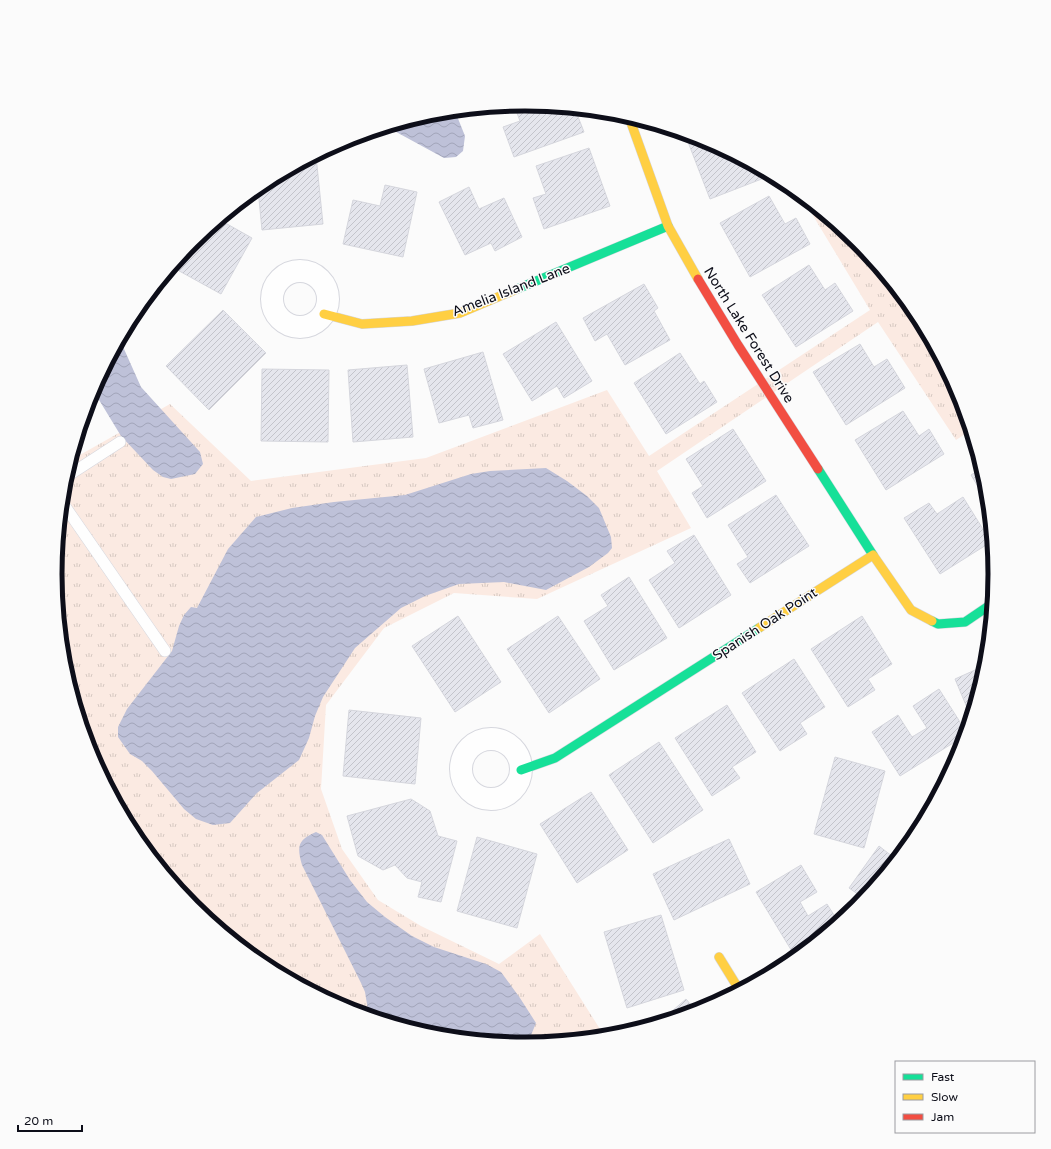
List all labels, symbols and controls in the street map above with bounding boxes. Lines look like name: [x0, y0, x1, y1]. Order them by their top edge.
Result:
street label: Amelia Island Lane: [450, 260, 572, 320]
street label: North Lake Forest Drive: [700, 264, 798, 406]
street label: Spanish Oak Point: [709, 583, 821, 664]
legend: [895, 1061, 1035, 1133]
text: Fast: [931, 1070, 955, 1084]
text: Slow: [931, 1090, 958, 1104]
scale bar: [18, 1107, 82, 1133]
text: Jam: [931, 1110, 954, 1124]
text: 20 m: [24, 1114, 53, 1128]

